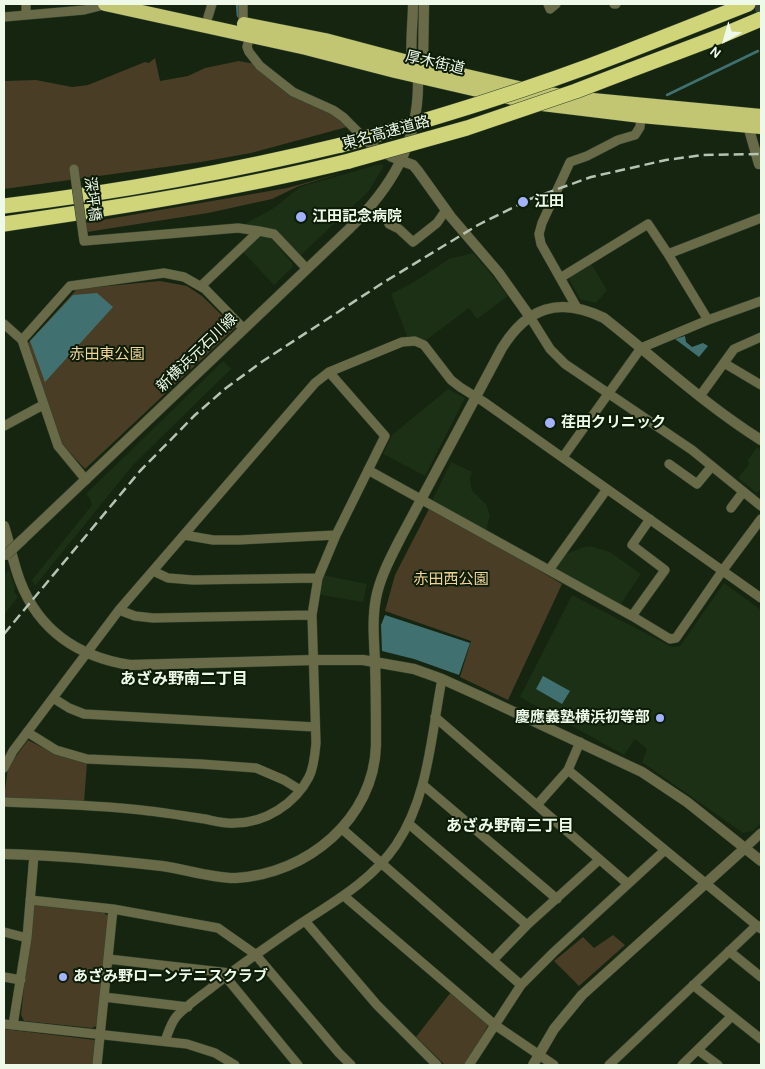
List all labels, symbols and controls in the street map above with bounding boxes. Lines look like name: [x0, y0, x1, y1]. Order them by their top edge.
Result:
north arrow: [700, 15, 750, 65]
text: N: [706, 42, 725, 62]
street label: 厚木街道: [404, 47, 466, 79]
street label: 東名高速道路: [340, 113, 432, 153]
street label: 深坪橋: [80, 176, 104, 222]
place label: 江田: [534, 193, 564, 211]
marker: 江田: [516, 195, 530, 209]
place label: 江田記念病院: [312, 208, 402, 226]
marker: 江田記念病院: [294, 210, 308, 224]
street label: 新横浜元石川線: [153, 310, 241, 396]
park label: 赤田東公園: [70, 346, 144, 364]
place label: 荏田クリニック: [561, 414, 666, 432]
marker: 荏田クリニック: [543, 416, 557, 430]
park label: 赤田西公園: [414, 571, 488, 589]
district label: あざみ野南二丁目: [120, 669, 248, 689]
place label: 慶應義塾横浜初等部: [515, 709, 650, 727]
marker: 慶應義塾横浜初等部: [654, 712, 666, 724]
district label: あざみ野南三丁目: [446, 816, 574, 836]
place label: あざみ野ローンテニスクラブ: [73, 968, 268, 986]
marker: あざみ野ローンテニスクラブ: [57, 971, 69, 983]

